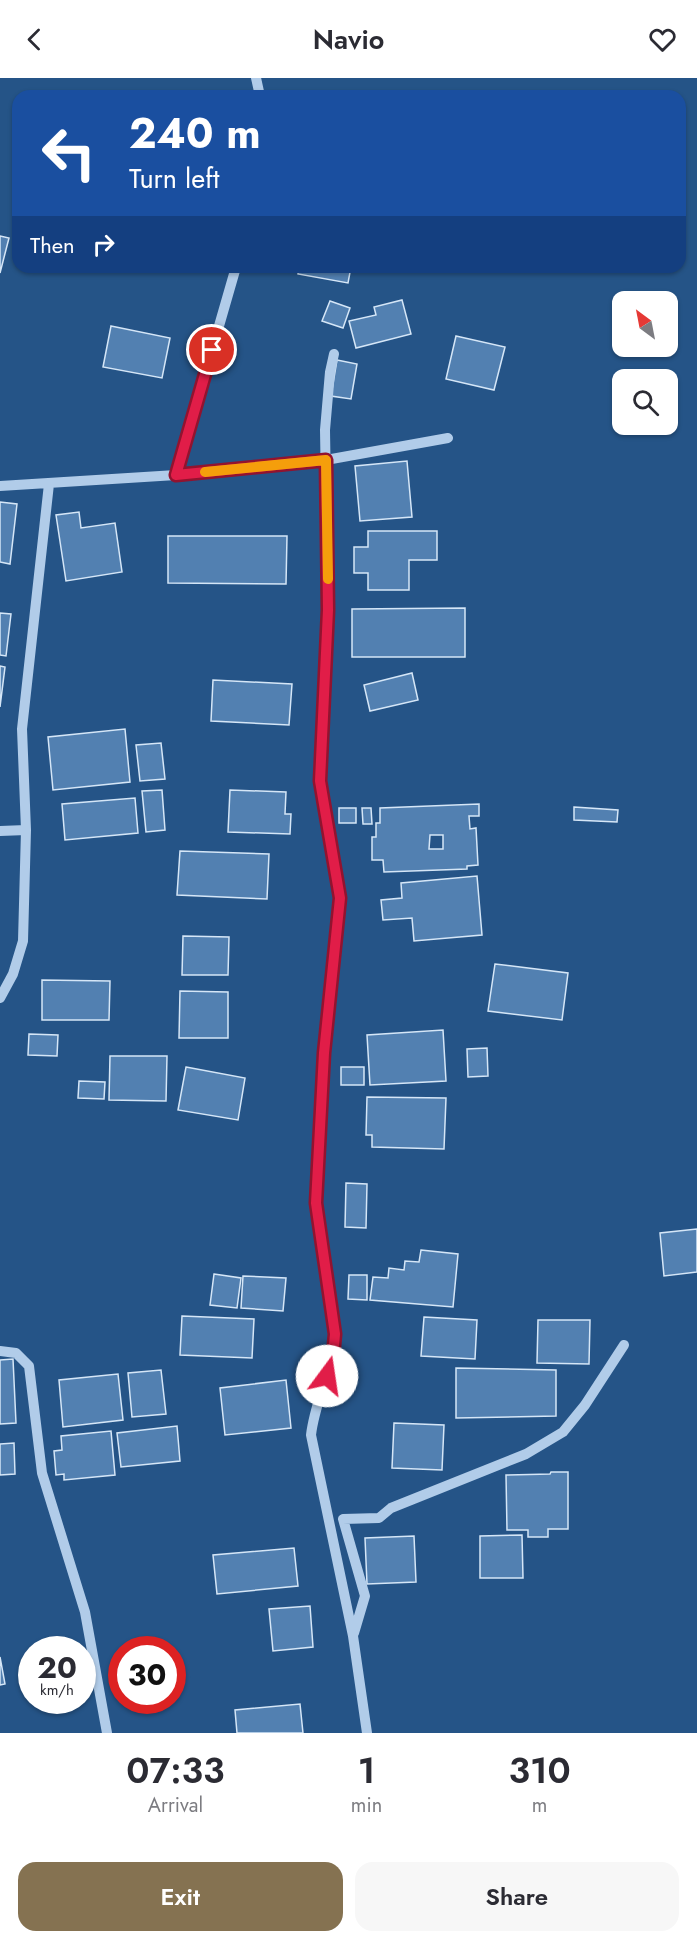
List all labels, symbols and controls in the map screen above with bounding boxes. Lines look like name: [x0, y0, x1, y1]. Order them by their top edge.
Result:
text: Navio: [313, 20, 384, 59]
icon: back: [18, 23, 51, 56]
icon: heart: [646, 23, 679, 56]
text: 240 m: [129, 103, 261, 164]
icon: left: [30, 114, 108, 192]
text: Turn left: [129, 159, 219, 198]
icon: right: [87, 228, 120, 261]
text: Then: [30, 229, 75, 261]
north arrow: [612, 291, 678, 357]
map controls: [612, 291, 678, 435]
pin: [186, 324, 237, 375]
icon: arrive: [195, 333, 228, 366]
button: search: [612, 369, 678, 435]
position arrow: [295, 1344, 359, 1408]
speed limit sign: 30: [108, 1636, 186, 1714]
text: 20: [37, 1646, 77, 1689]
text: km/h: [40, 1679, 74, 1701]
text: 07:33: [126, 1744, 225, 1796]
text: 1: [358, 1744, 375, 1796]
text: 310: [508, 1744, 571, 1796]
text: Arrival: [148, 1791, 203, 1820]
text: min: [351, 1791, 382, 1820]
text: m: [532, 1791, 547, 1820]
button: Exit: [18, 1862, 343, 1931]
button: Share: [355, 1862, 679, 1931]

